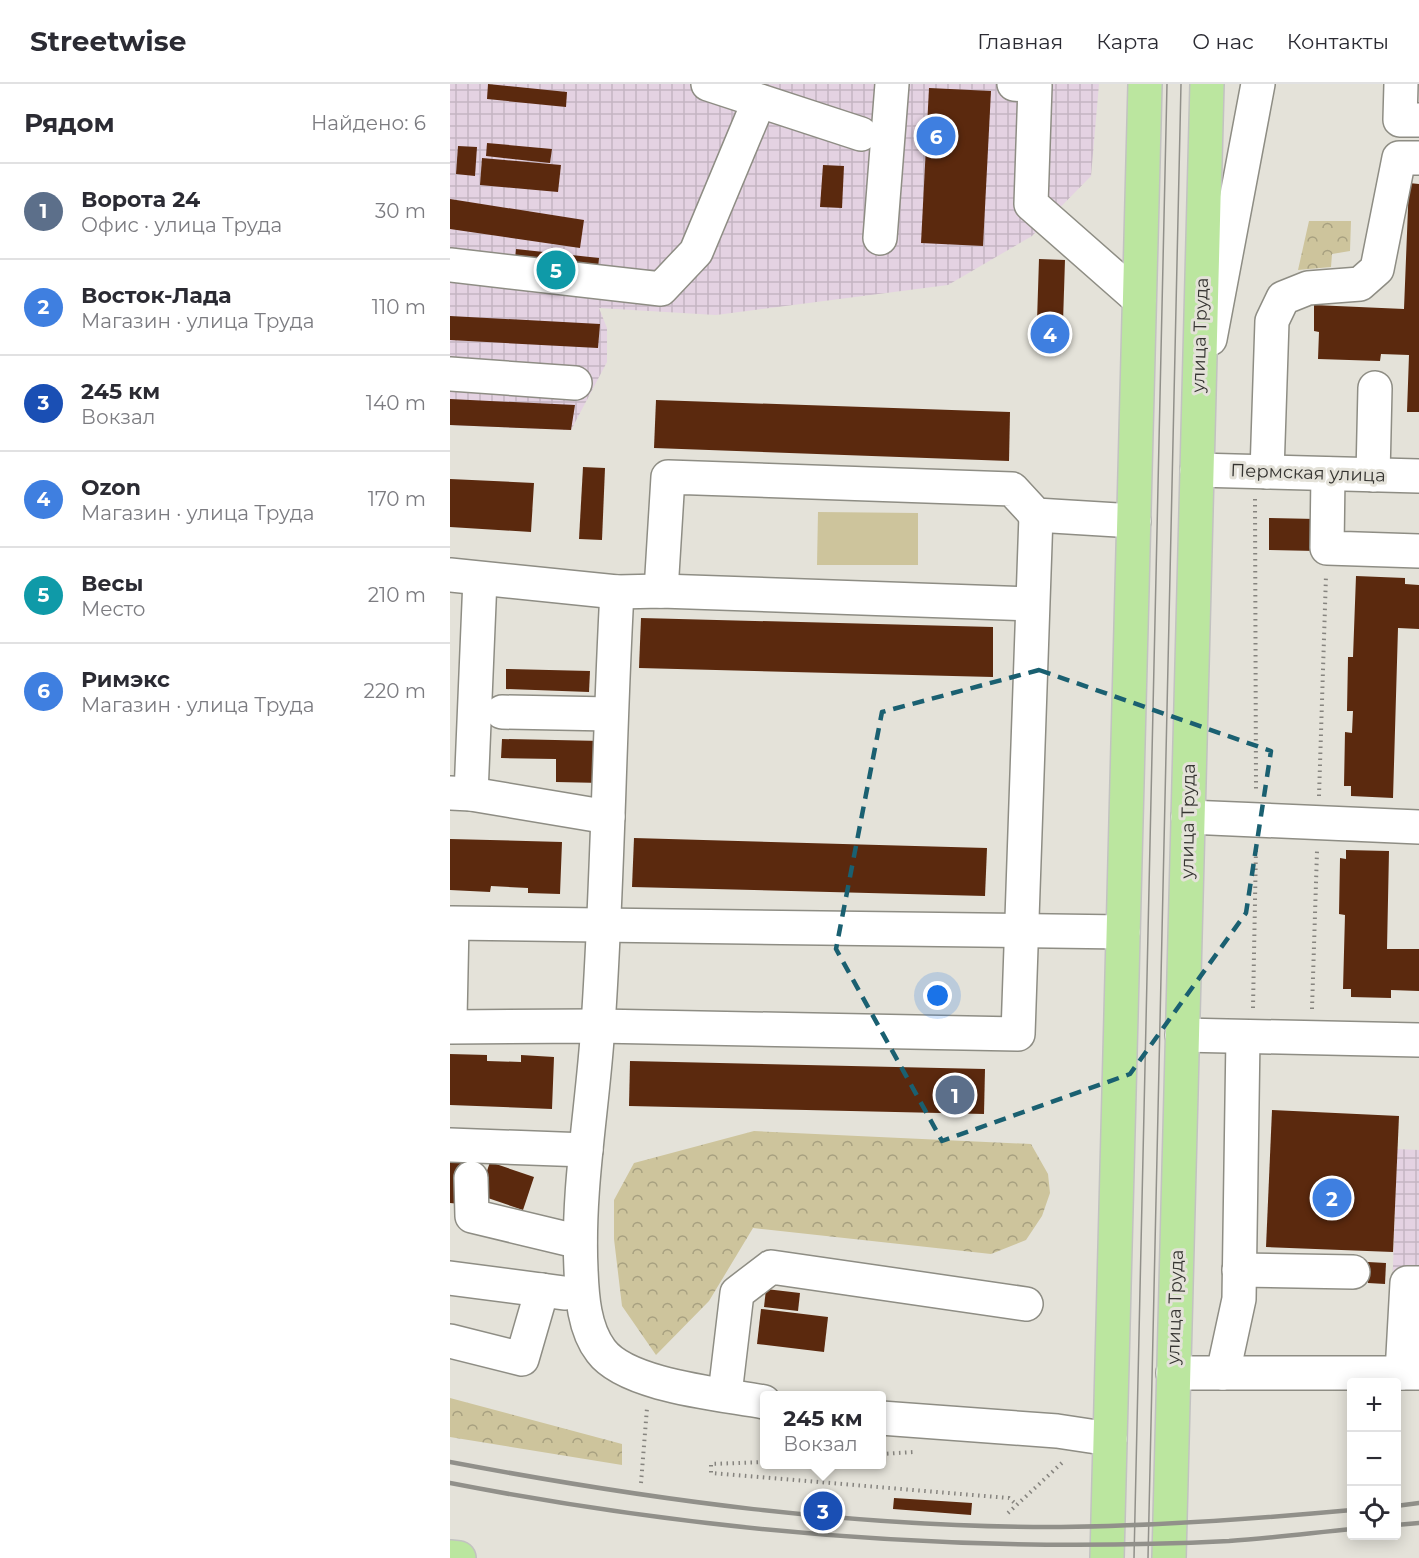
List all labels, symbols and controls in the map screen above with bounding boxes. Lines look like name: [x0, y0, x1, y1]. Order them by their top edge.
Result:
text: Streetwise: [30, 24, 186, 58]
text: Главная: [977, 29, 1063, 54]
text: Карта: [1096, 29, 1159, 54]
text: О нас: [1192, 29, 1254, 54]
text: Контакты: [1287, 29, 1389, 54]
text: Рядом: [24, 107, 115, 139]
text: Найдено: 6: [311, 111, 426, 135]
pin: 6: [916, 113, 956, 158]
text: Ворота 24: [81, 186, 200, 213]
text: 1: [40, 199, 47, 223]
text: 30 m: [375, 199, 426, 223]
text: Офис · улица Труда: [81, 213, 282, 237]
pin: 5: [536, 248, 576, 292]
street label: улица Труда: [1187, 277, 1213, 394]
text: Восток-Лада: [81, 282, 232, 309]
text: 2: [38, 295, 49, 319]
text: 110 m: [372, 295, 426, 319]
text: Магазин · улица Труда: [81, 309, 315, 333]
pin: 4: [1030, 312, 1070, 356]
text: 245 км: [81, 378, 160, 405]
text: 3: [38, 391, 49, 415]
text: 140 m: [366, 391, 426, 415]
text: Вокзал: [81, 405, 155, 429]
street label: Пермская улица: [1230, 459, 1386, 487]
text: Ozon: [81, 474, 141, 501]
text: 4: [37, 487, 50, 511]
text: 170 m: [368, 487, 426, 511]
text: Магазин · улица Труда: [81, 501, 315, 525]
text: Весы: [81, 570, 143, 597]
text: 5: [38, 583, 49, 607]
text: 210 m: [368, 583, 426, 607]
text: Место: [81, 597, 145, 621]
text: Римэкс: [81, 666, 170, 693]
text: 6: [37, 679, 50, 703]
text: 220 m: [364, 679, 426, 703]
text: Магазин · улица Труда: [81, 693, 315, 717]
street label: улица Труда: [1176, 763, 1200, 880]
your location: [923, 981, 952, 1010]
pin: 1: [936, 1072, 974, 1118]
pin: 2: [1312, 1176, 1352, 1220]
street label: улица Труда: [1162, 1249, 1188, 1366]
map controls: [1347, 1378, 1401, 1540]
button: +: [1347, 1378, 1401, 1432]
popup: [760, 1391, 886, 1469]
text: 245 км: [783, 1405, 863, 1432]
text: Вокзал: [783, 1432, 858, 1456]
button: −: [1347, 1432, 1401, 1486]
button: locate: [1347, 1486, 1401, 1540]
pin: 3: [804, 1488, 842, 1534]

